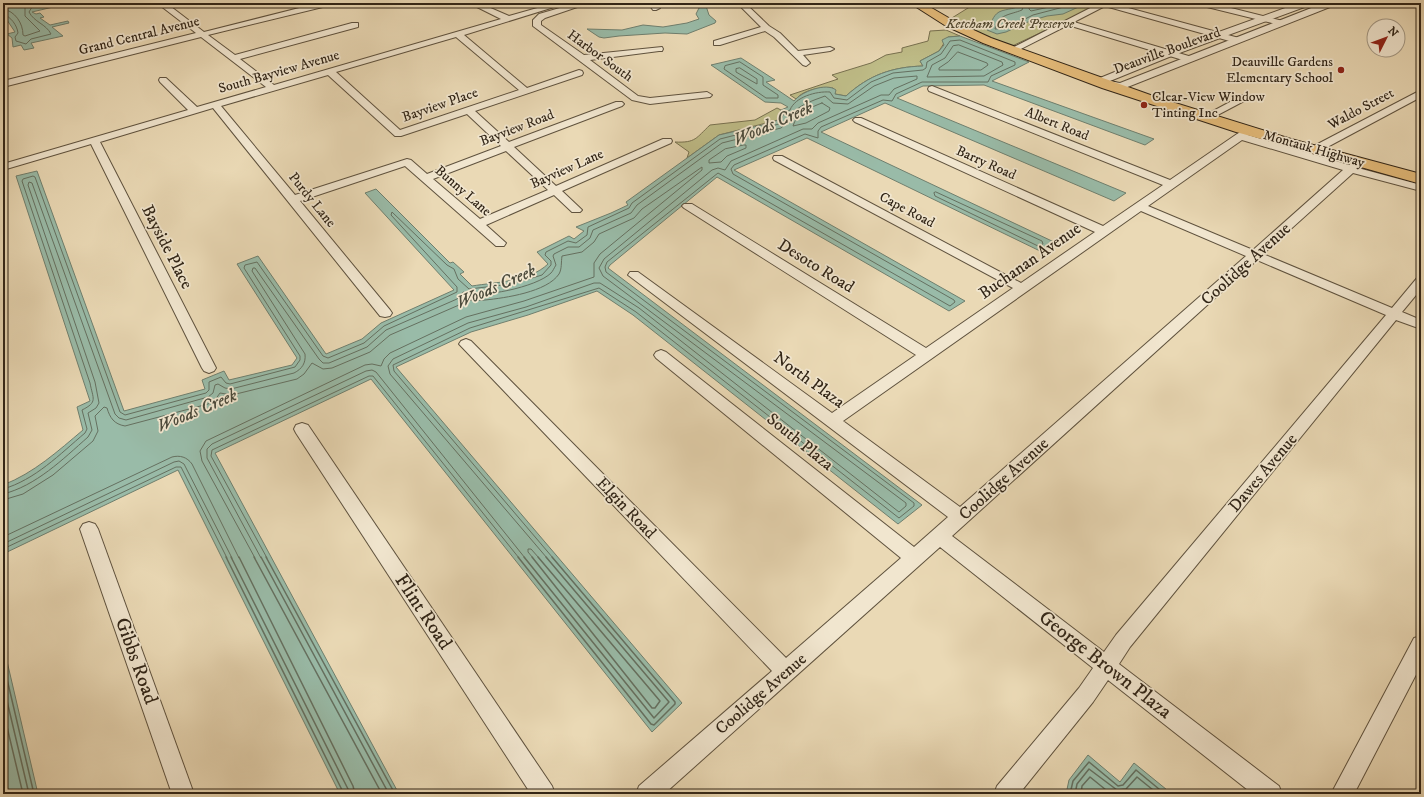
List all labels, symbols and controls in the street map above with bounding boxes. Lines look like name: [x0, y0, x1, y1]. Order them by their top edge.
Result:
street label: Grand Central Avenue: [77, 12, 201, 60]
park label: Ketcham Creek Preserve: [945, 15, 1075, 33]
north arrow: [1366, 18, 1406, 58]
street label: Deauville Boulevard: [1111, 23, 1223, 79]
text: N: [1384, 24, 1401, 40]
street label: Harbor South: [563, 26, 637, 86]
street label: South Bayview Avenue: [216, 46, 342, 98]
place label: Deauville Gardens Elementary School: [1226, 53, 1334, 87]
marker: Deauville Gardens Elementary School: [1336, 65, 1346, 75]
street label: Bayview Place: [400, 84, 480, 126]
street label: Waldo Street: [1324, 84, 1397, 134]
place label: Clear-View Window Tinting Inc: [1152, 88, 1265, 122]
water label: Woods Creek: [730, 96, 817, 151]
marker: Clear-View Window Tinting Inc: [1139, 100, 1149, 110]
street label: Albert Road: [1022, 103, 1092, 145]
street label: Bayview Road: [477, 106, 557, 150]
street label: Montauk Highway: [1261, 126, 1367, 172]
street label: Barry Road: [953, 142, 1019, 184]
street label: Bayview Lane: [528, 145, 606, 193]
street label: Bunny Lane: [431, 162, 495, 221]
street label: Purdy Lane: [284, 169, 340, 231]
street label: Cape Road: [876, 188, 938, 232]
street label: Bayside Place: [136, 201, 198, 293]
street label: Buchanan Avenue: [975, 218, 1085, 304]
street label: Coolidge Avenue: [1196, 218, 1296, 310]
street label: Desoto Road: [774, 234, 859, 298]
water label: Woods Creek: [453, 259, 540, 314]
street label: North Plaza: [769, 347, 850, 414]
water label: Woods Creek: [154, 384, 241, 438]
street label: South Plaza: [762, 408, 839, 476]
street label: Dawes Avenue: [1224, 429, 1302, 517]
street label: Coolidge Avenue: [954, 433, 1054, 525]
street label: Elgin Road: [591, 472, 661, 544]
street label: Flint Road: [389, 569, 457, 655]
street label: George Brown Plaza: [1033, 605, 1177, 725]
street label: Gibbs Road: [109, 614, 163, 708]
street label: Coolidge Avenue: [711, 648, 811, 740]

